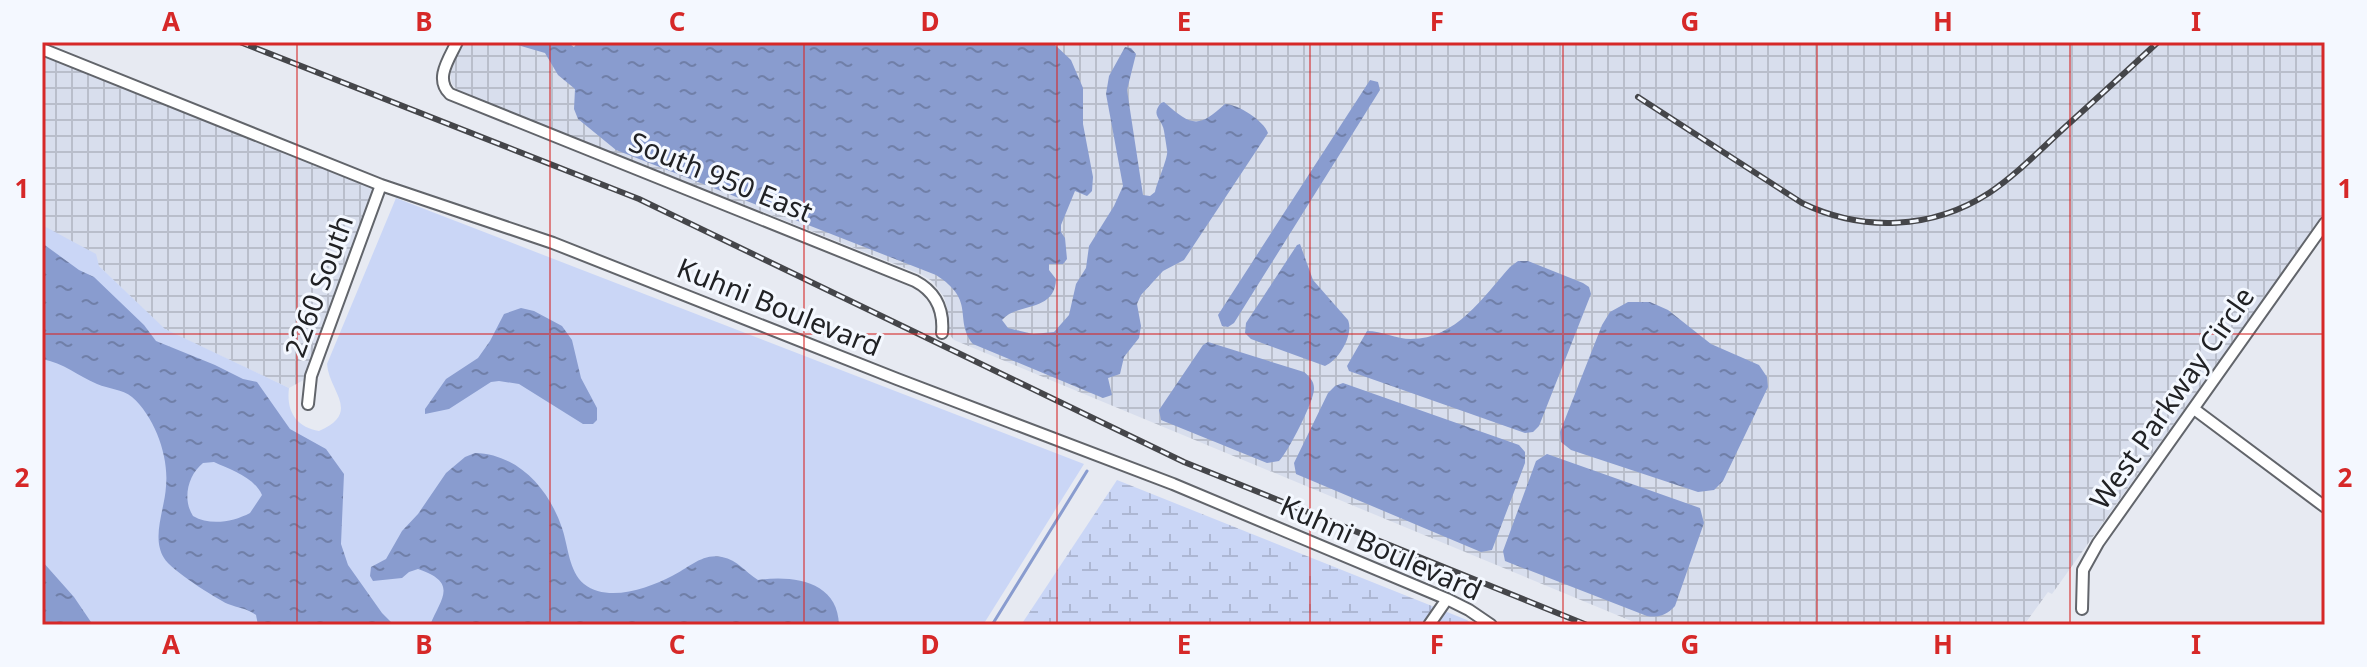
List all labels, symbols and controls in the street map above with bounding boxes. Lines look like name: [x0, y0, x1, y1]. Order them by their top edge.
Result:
text: A: [162, 3, 180, 39]
text: B: [415, 3, 433, 39]
text: C: [669, 3, 685, 39]
text: D: [920, 3, 940, 39]
text: E: [1177, 3, 1191, 39]
text: F: [1430, 3, 1444, 39]
text: G: [1681, 3, 1699, 39]
text: H: [1933, 3, 1953, 39]
text: I: [2191, 3, 2201, 39]
street label: South 950 East: [624, 122, 819, 230]
text: 1: [15, 170, 29, 206]
text: 1: [2338, 170, 2352, 206]
street label: 2260 South: [275, 209, 361, 362]
street label: Kuhni Boulevard: [672, 248, 887, 364]
street label: West Parkway Circle: [2080, 279, 2262, 516]
text: 2: [15, 459, 30, 495]
text: 2: [2338, 459, 2353, 495]
street label: Kuhni Boulevard: [1275, 486, 1488, 609]
text: A: [162, 626, 180, 662]
text: B: [415, 626, 433, 662]
text: C: [669, 626, 685, 662]
text: D: [920, 626, 940, 662]
text: E: [1177, 626, 1191, 662]
text: F: [1430, 626, 1444, 662]
text: G: [1681, 626, 1699, 662]
text: H: [1933, 626, 1953, 662]
text: I: [2191, 626, 2201, 662]

